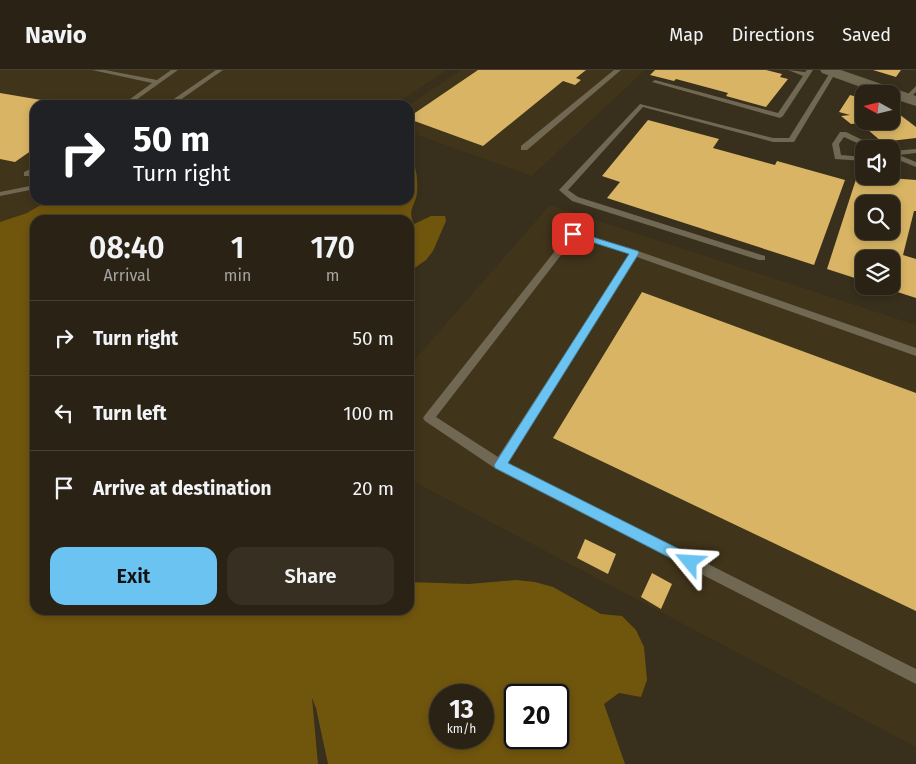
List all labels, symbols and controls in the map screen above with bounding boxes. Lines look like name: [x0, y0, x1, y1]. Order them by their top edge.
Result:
text: Navio: [25, 21, 87, 49]
text: Map: [669, 24, 704, 46]
text: Directions: [732, 24, 814, 46]
text: Saved: [842, 24, 891, 46]
north arrow: [855, 85, 900, 130]
map controls: [855, 85, 900, 295]
text: 50 m: [133, 118, 210, 160]
icon: right: [50, 120, 115, 185]
button: sound: [855, 140, 900, 185]
text: Turn right: [133, 160, 230, 187]
button: search: [855, 195, 900, 240]
pin: [552, 213, 594, 255]
icon: arrive: [559, 220, 587, 248]
text: 08:40: [89, 230, 165, 266]
text: 1: [231, 230, 244, 266]
text: 170: [310, 230, 355, 266]
button: layers: [855, 250, 900, 295]
text: Arrival: [103, 266, 150, 285]
text: min: [224, 266, 251, 285]
text: m: [326, 266, 340, 285]
icon: right: [50, 324, 78, 352]
text: Turn right: [93, 327, 178, 350]
text: 50 m: [353, 327, 394, 350]
icon: left: [50, 399, 78, 427]
text: Turn left: [93, 402, 167, 425]
text: 100 m: [343, 402, 394, 425]
icon: arrive: [50, 474, 78, 502]
text: Arrive at destination: [93, 477, 272, 500]
text: 20 m: [353, 477, 394, 500]
position arrow: [663, 535, 715, 587]
button: Exit: [50, 547, 217, 605]
button: Share: [227, 547, 394, 605]
speed limit sign: 20: [504, 684, 569, 749]
text: 13: [449, 695, 474, 725]
text: km/h: [447, 722, 476, 736]

